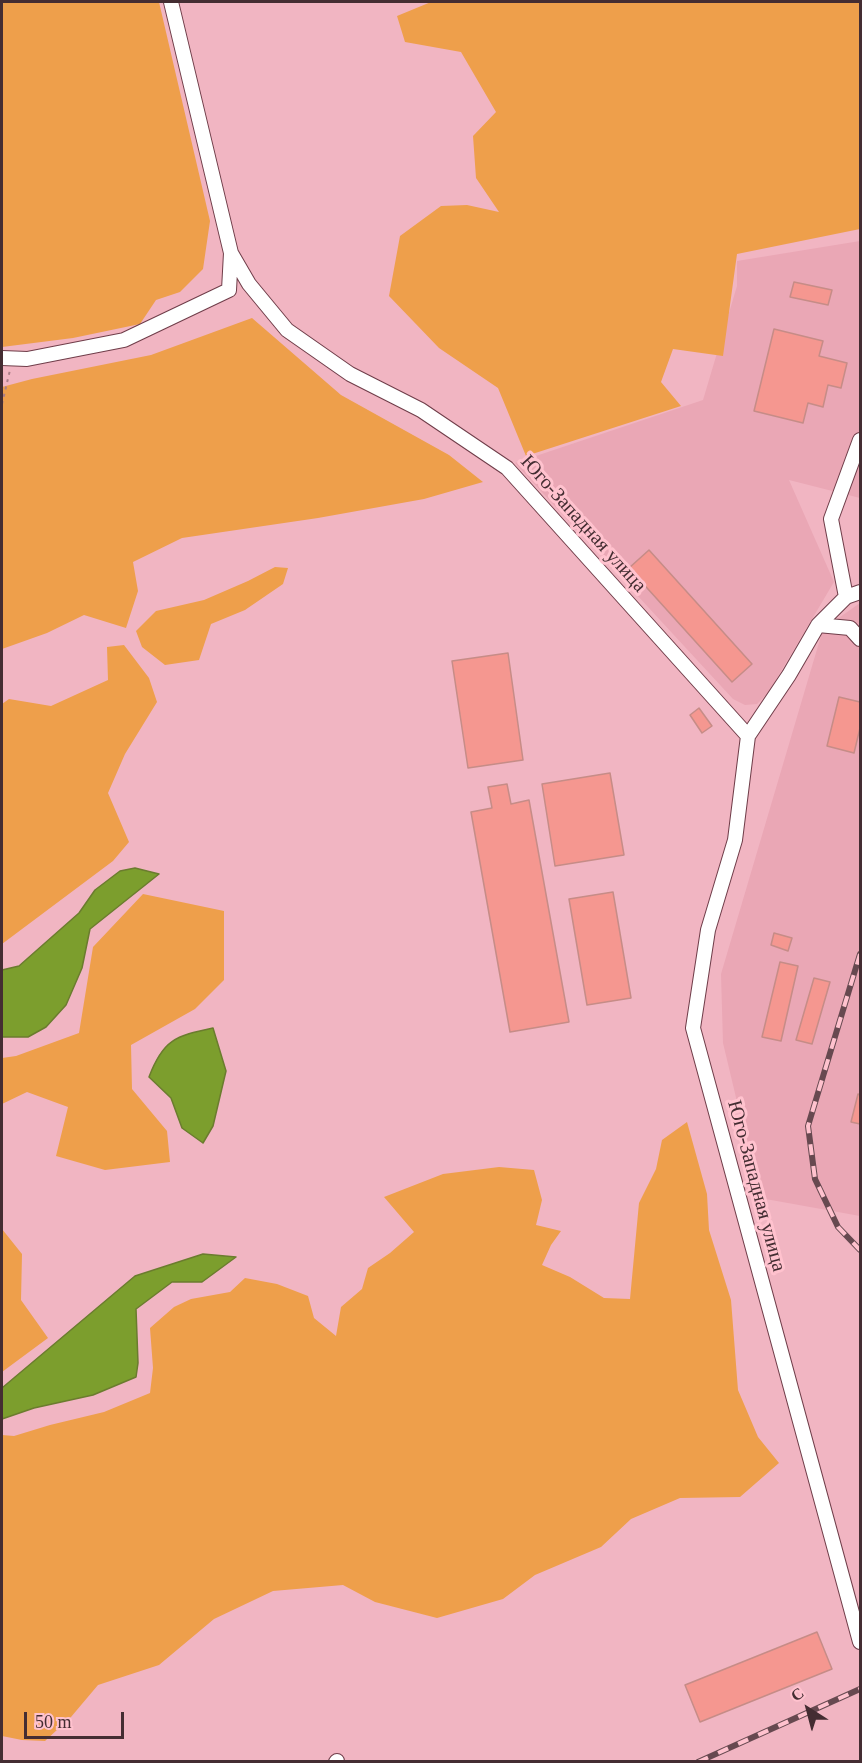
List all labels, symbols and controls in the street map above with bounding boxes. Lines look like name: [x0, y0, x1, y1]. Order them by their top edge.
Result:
street label: Юго-Западная улица: [515, 450, 651, 598]
street label: Юго-Западная улица: [722, 1098, 790, 1274]
north arrow: [778, 1679, 838, 1739]
text: С: [787, 1684, 807, 1704]
scale bar: [27, 1700, 128, 1738]
text: 50 m: [35, 1712, 72, 1732]

